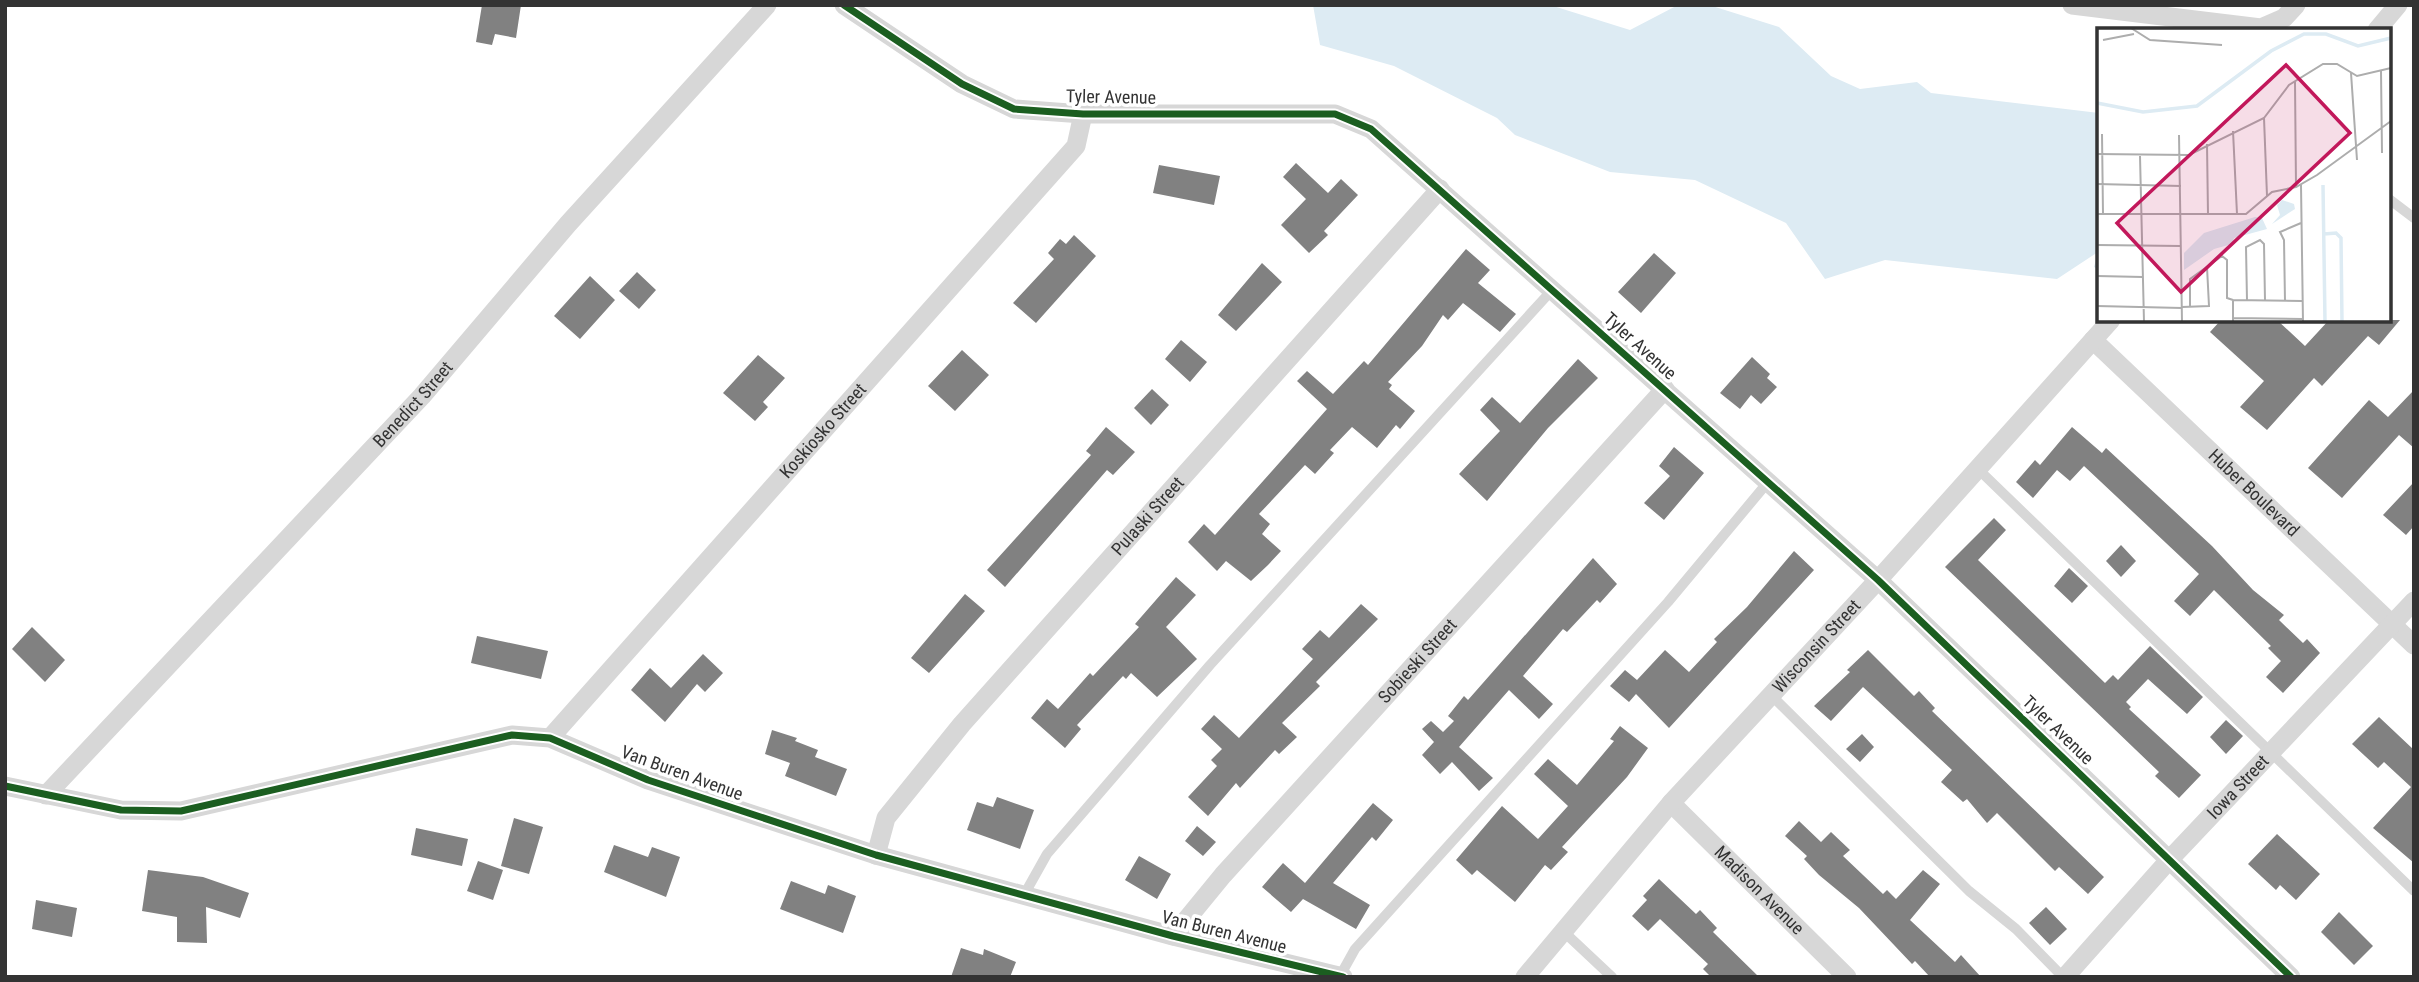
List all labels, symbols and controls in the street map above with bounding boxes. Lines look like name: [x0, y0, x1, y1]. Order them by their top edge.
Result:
inset map: [2097, 28, 2391, 322]
street label: Tyler Avenue: [1066, 85, 1156, 108]
street label: Tyler Avenue: [1600, 308, 1681, 384]
street label: Benedict Street: [368, 357, 457, 451]
street label: Koskiosko Street: [775, 379, 870, 482]
street label: Huber Boulevard: [2205, 445, 2304, 541]
street label: Pulaski Street: [1107, 472, 1188, 559]
street label: Wisconsin Street: [1768, 595, 1865, 697]
street label: Sobieski Street: [1374, 614, 1461, 707]
street label: Tyler Avenue: [2019, 691, 2098, 769]
street label: Van Buren Avenue: [618, 741, 746, 804]
street label: Iowa Street: [2203, 750, 2273, 823]
street label: Madison Avenue: [1710, 841, 1809, 939]
street label: Van Buren Avenue: [1159, 906, 1289, 957]

